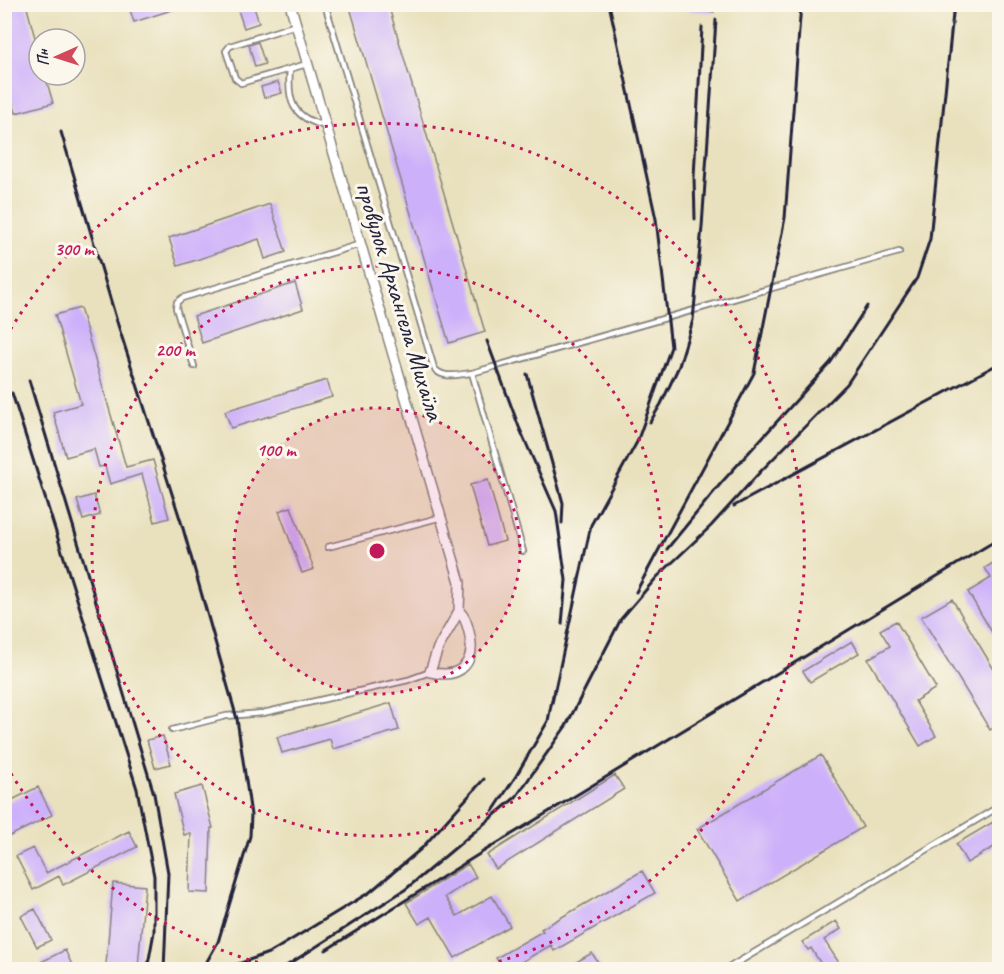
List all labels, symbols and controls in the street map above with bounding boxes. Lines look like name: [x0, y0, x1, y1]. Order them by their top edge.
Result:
north arrow: [27, 27, 87, 87]
text: Пн: [33, 48, 53, 67]
street label: провулок Архангела Михаїла: [348, 178, 452, 426]
text: 300 m: [55, 238, 95, 260]
text: 200 m: [156, 339, 196, 361]
text: 100 m: [257, 439, 297, 461]
centre of rings: [367, 541, 387, 561]

